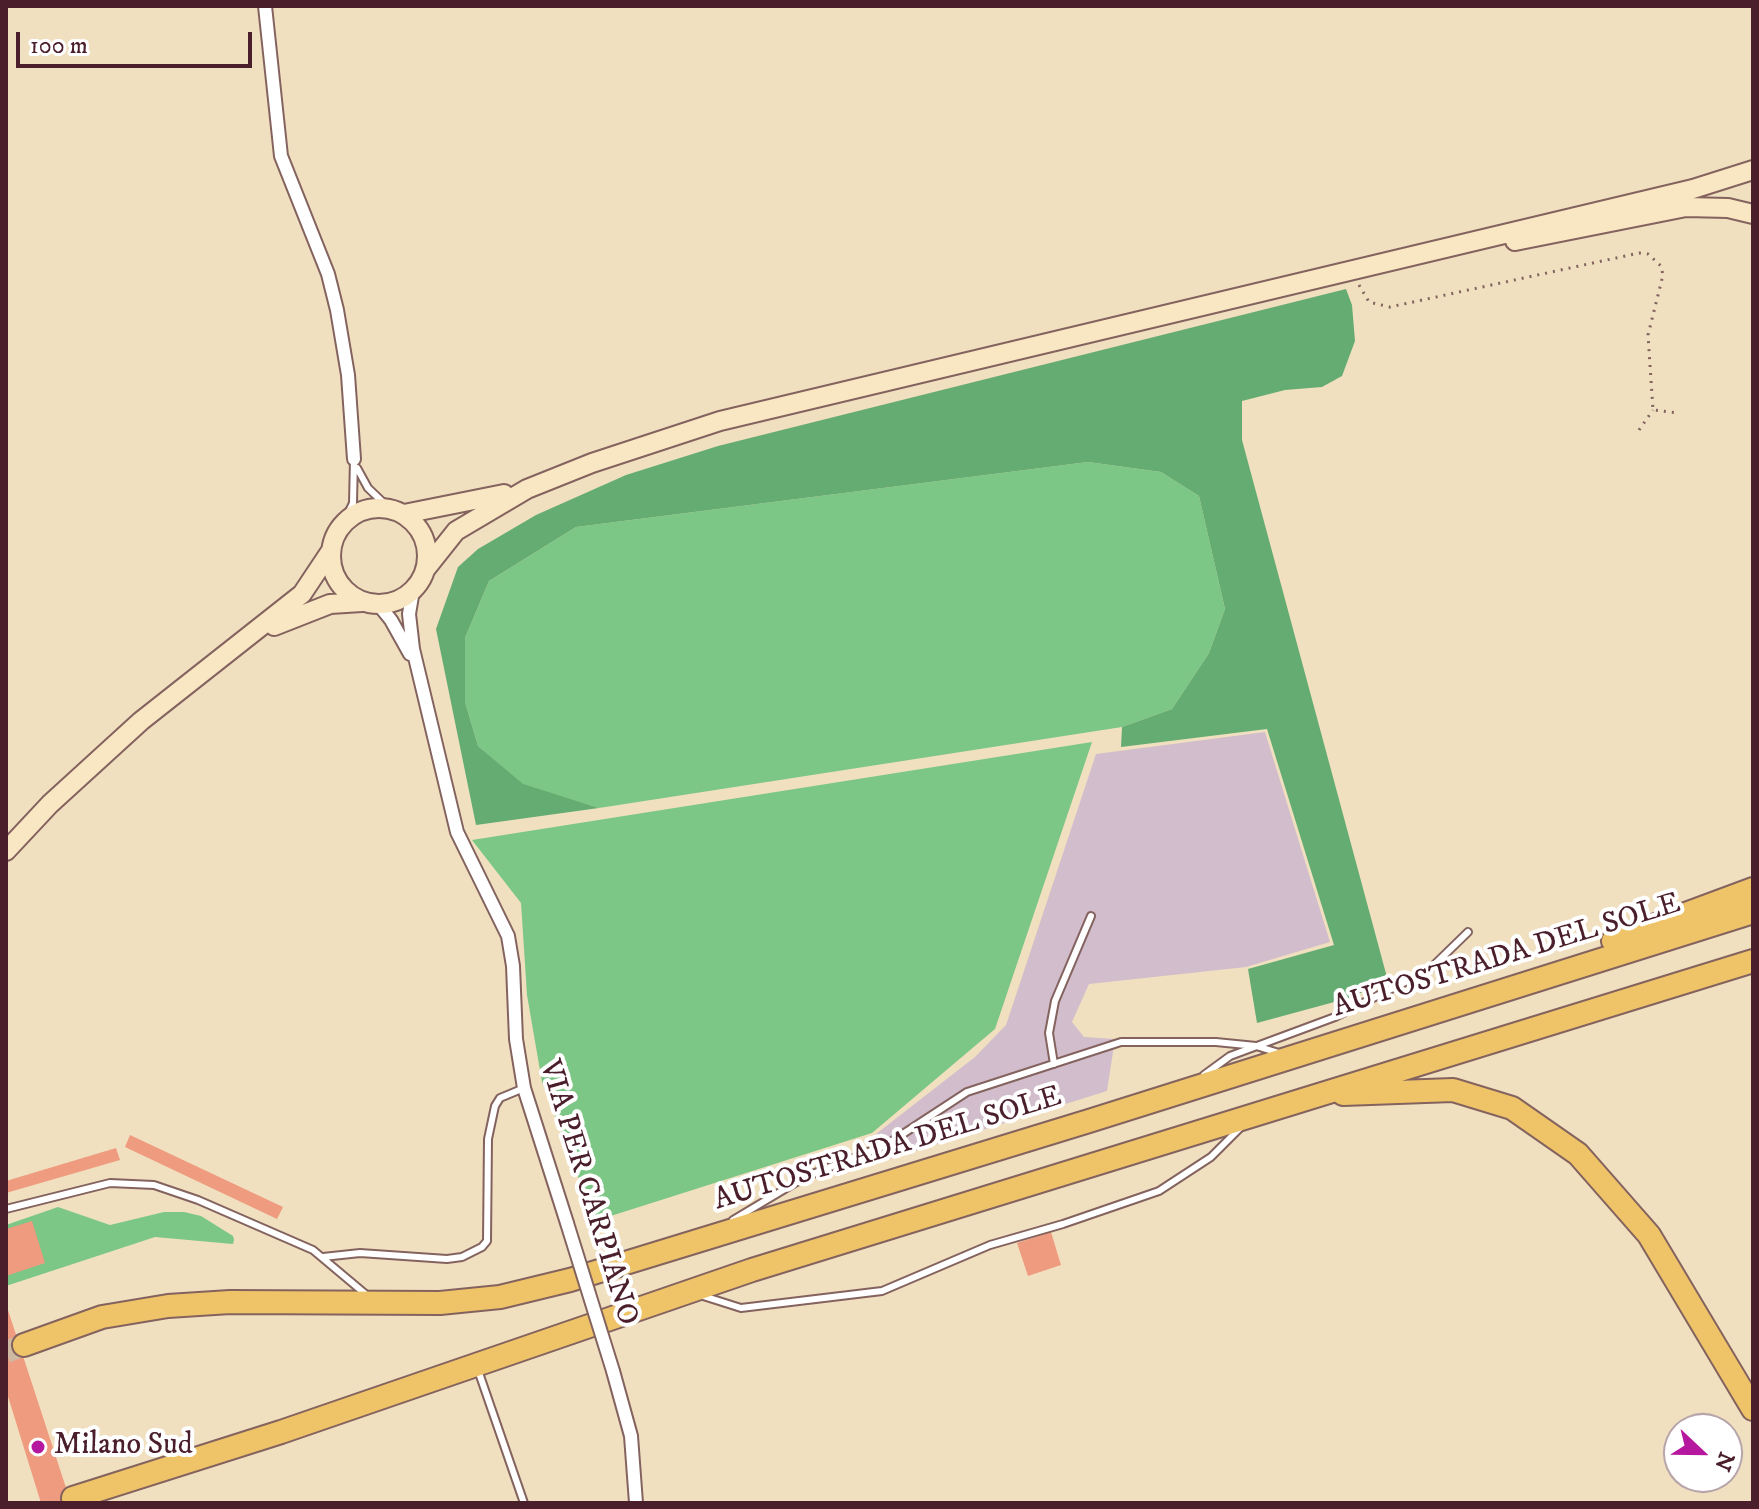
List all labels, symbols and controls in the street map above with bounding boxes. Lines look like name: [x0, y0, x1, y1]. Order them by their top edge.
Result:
scale bar: [20, 16, 256, 66]
text: 100 m: [30, 31, 88, 61]
street label: AUTOSTRADA DEL SOLE: [1329, 887, 1685, 1027]
street label: VIA PER CARPIANO: [530, 1056, 644, 1330]
street label: AUTOSTRADA DEL SOLE: [710, 1080, 1066, 1220]
north arrow: [1663, 1413, 1743, 1493]
place label: Milano Sud: [54, 1429, 193, 1465]
marker: Milano Sud: [29, 1438, 47, 1456]
text: N: [1708, 1448, 1740, 1475]

